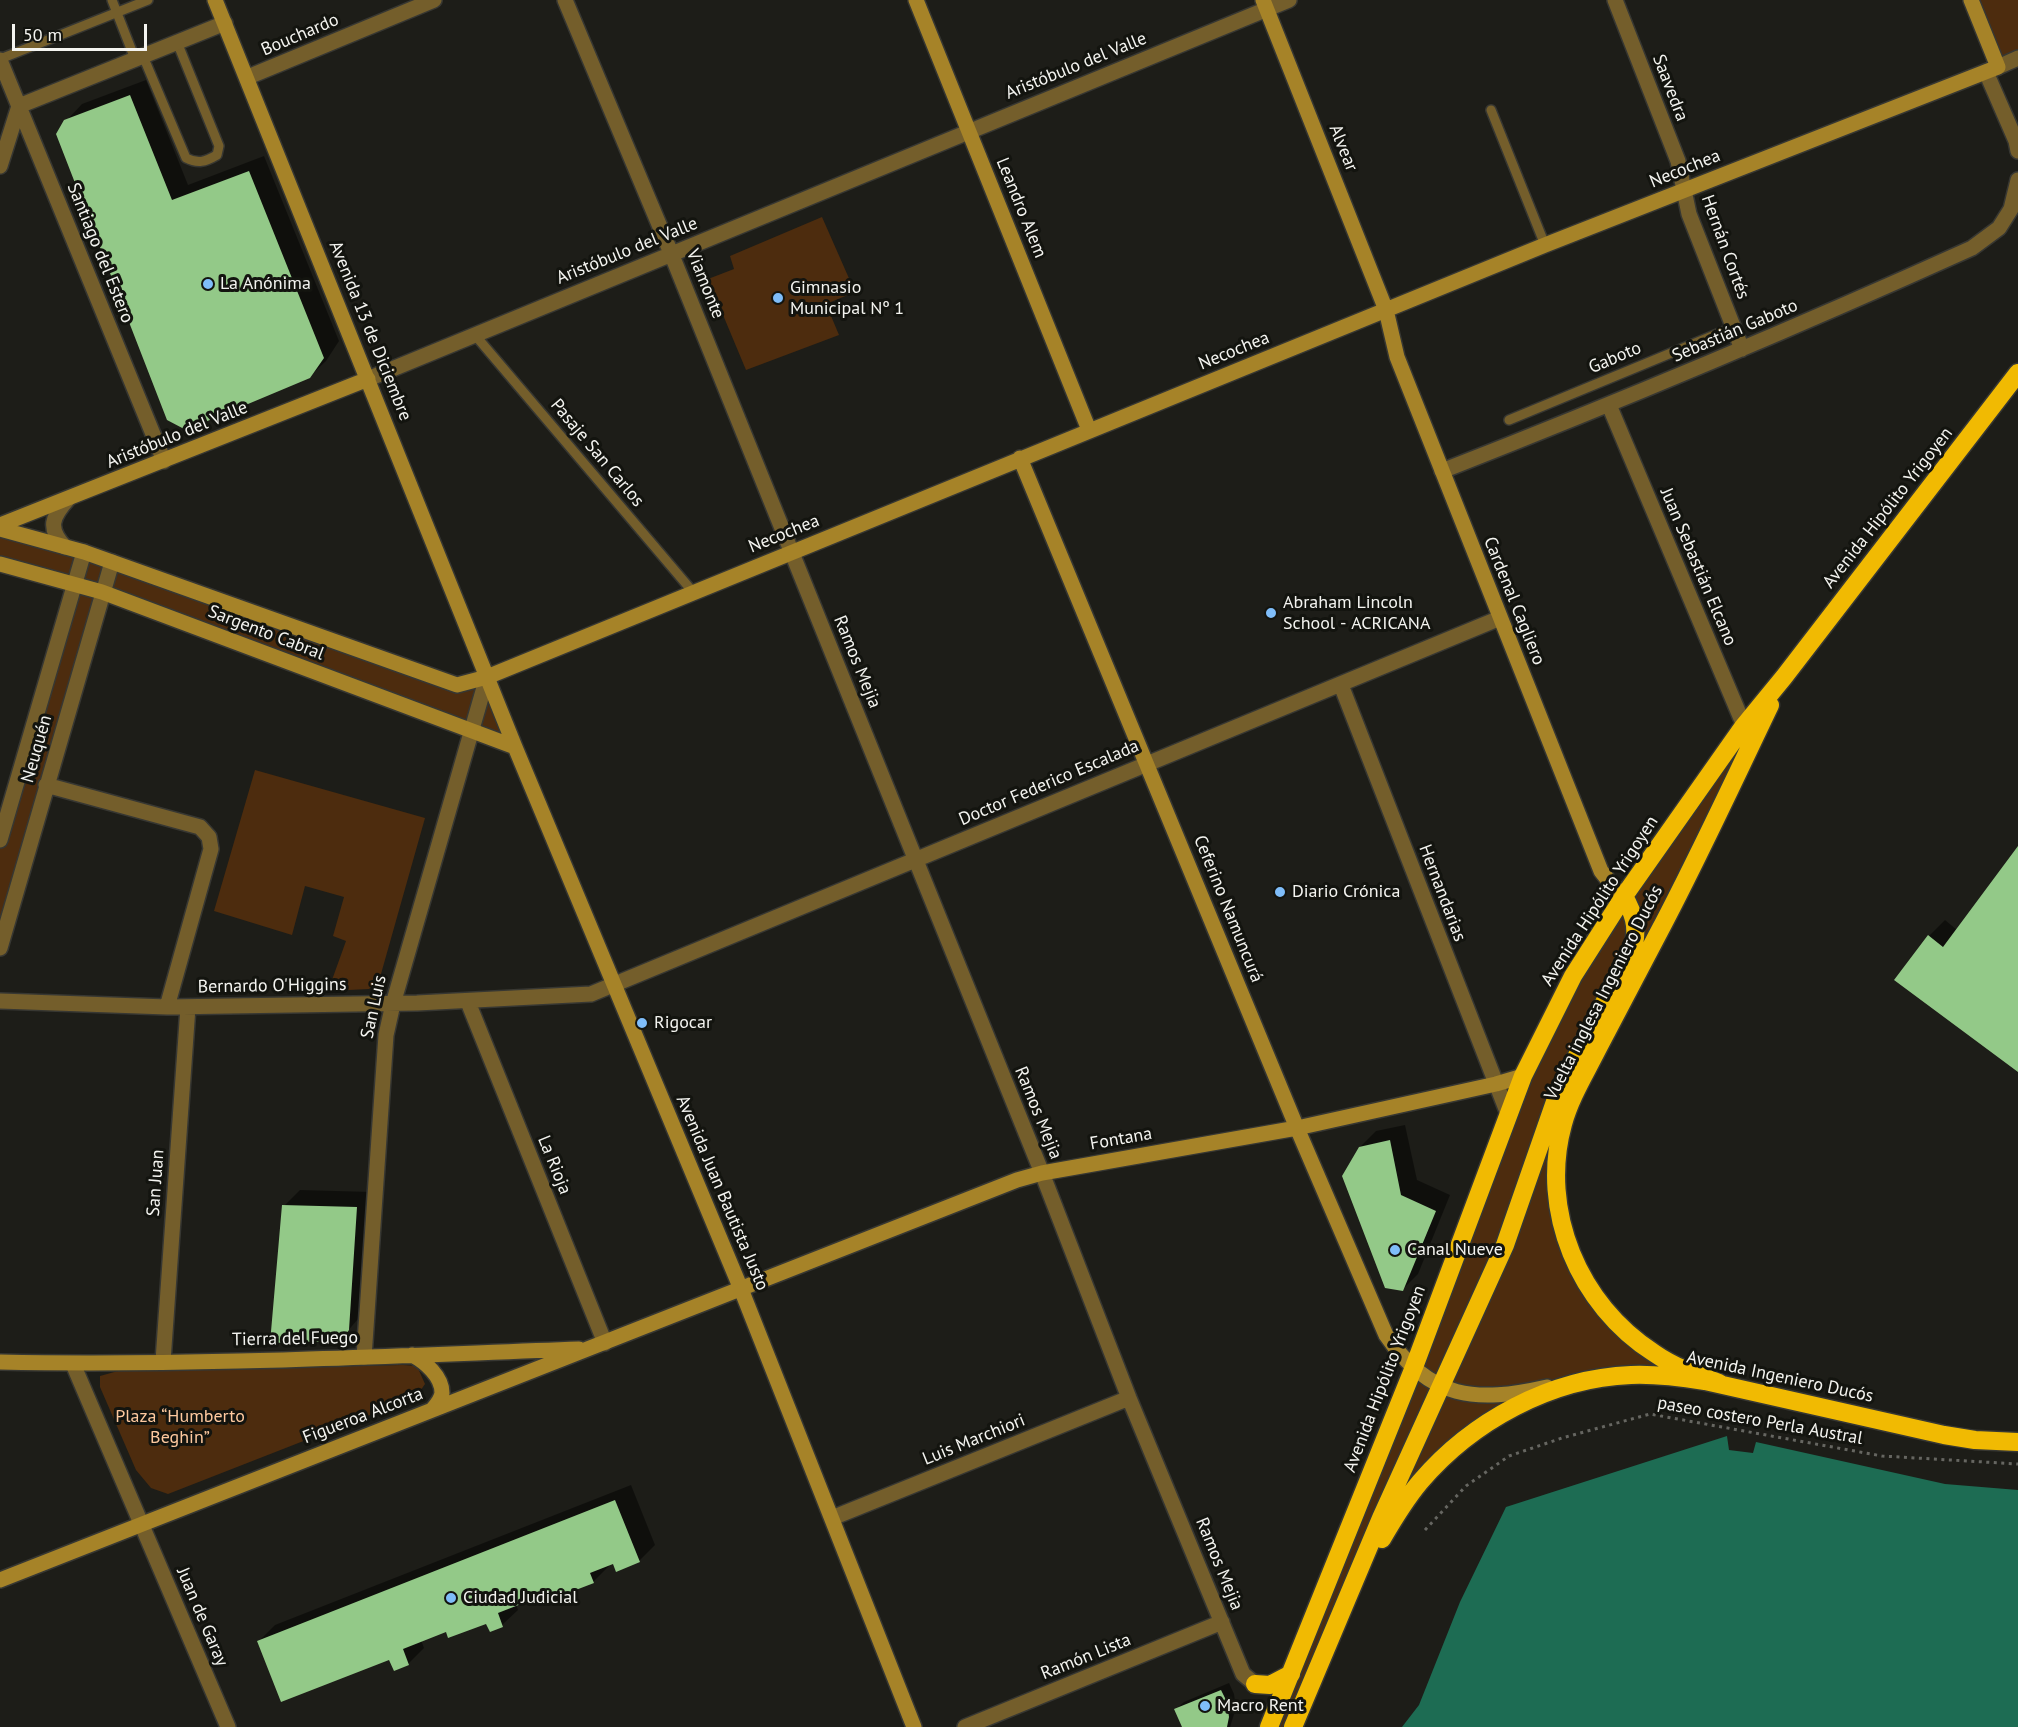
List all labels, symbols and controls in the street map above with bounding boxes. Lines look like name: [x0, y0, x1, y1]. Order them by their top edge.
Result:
street label: Bouchardo: [258, 9, 342, 61]
scale bar: [15, 12, 150, 50]
text: 50 m: [23, 23, 62, 46]
street label: Aristóbulo del Valle: [1002, 28, 1150, 104]
street label: Saavedra: [1647, 52, 1693, 124]
street label: Alvear: [1324, 121, 1362, 175]
street label: Necochea: [1646, 145, 1724, 193]
street label: Leandro Alem: [991, 155, 1051, 261]
street label: Santiago del Estero: [62, 180, 138, 326]
street label: Hernán Cortés: [1696, 192, 1754, 302]
street label: Aristóbulo del Valle: [553, 213, 701, 289]
street label: Avenida 13 de Diciembre: [324, 238, 416, 424]
street label: Viamonte: [681, 246, 729, 322]
place label: La Anónima: [220, 273, 311, 295]
marker: La Anónima: [201, 277, 215, 291]
place label: Gimnasio Municipal Nº 1: [790, 277, 904, 320]
marker: Gimnasio Municipal Nº 1: [771, 291, 785, 305]
street label: Sebastián Gaboto: [1669, 295, 1801, 367]
street label: Necochea: [1195, 327, 1273, 375]
street label: Gaboto: [1586, 337, 1644, 379]
street label: Pasaje San Carlos: [546, 395, 648, 511]
street label: Aristóbulo del Valle: [103, 397, 251, 473]
street label: Avenida Hipólito Yrigoyen: [1818, 423, 1958, 593]
street label: Juan Sebastián Elcano: [1655, 485, 1741, 649]
street label: Necochea: [745, 510, 823, 558]
street label: Cardenal Cagliero: [1478, 534, 1550, 668]
place label: Abraham Lincoln School - ACRICANA: [1283, 592, 1430, 634]
street label: Sargento Cabral: [205, 601, 327, 665]
marker: Abraham Lincoln School - ACRICANA: [1264, 606, 1278, 620]
street label: Ramos Mejia: [829, 613, 885, 711]
street label: Neuquén: [17, 713, 57, 785]
street label: Doctor Federico Escalada: [956, 735, 1142, 831]
street label: Avenida Hipólito Yrigoyen: [1537, 812, 1663, 990]
street label: Ceferino Namuncurá: [1189, 832, 1267, 986]
street label: Hernandarias: [1414, 841, 1470, 945]
place label: Diario Crónica: [1292, 881, 1400, 903]
street label: Vuelta inglesa Ingeniero Ducós: [1540, 882, 1668, 1104]
marker: Diario Crónica: [1273, 885, 1287, 899]
street label: San Luis: [357, 973, 391, 1041]
street label: Bernardo O'Higgins: [197, 974, 347, 998]
place label: Rigocar: [654, 1012, 712, 1034]
marker: Rigocar: [635, 1016, 649, 1030]
street label: Ramos Mejia: [1010, 1064, 1066, 1162]
street label: Avenida Juan Bautista Justo: [671, 1092, 773, 1294]
street label: Fontana: [1088, 1123, 1154, 1155]
street label: La Rioja: [532, 1132, 576, 1198]
street label: San Juan: [143, 1149, 169, 1217]
place label: Canal Nueve: [1407, 1239, 1503, 1261]
marker: Canal Nueve: [1388, 1243, 1402, 1257]
street label: Avenida Hipólito Yrigoyen: [1339, 1283, 1431, 1475]
street label: Tierra del Fuego: [232, 1327, 358, 1351]
street label: Avenida Ingeniero Ducós: [1685, 1347, 1875, 1407]
street label: Figueroa Alcorta: [300, 1383, 426, 1449]
street label: paseo costero Perla Austral: [1656, 1392, 1864, 1450]
park label: Plaza “Humberto Beghin”: [115, 1406, 245, 1448]
street label: Luis Marchiori: [920, 1410, 1028, 1470]
street label: Ramos Mejia: [1191, 1515, 1247, 1613]
street label: Juan de Garay: [171, 1564, 233, 1670]
place label: Ciudad Judicial: [463, 1587, 577, 1609]
marker: Ciudad Judicial: [444, 1591, 458, 1605]
street label: Ramón Lista: [1038, 1629, 1134, 1685]
place label: Macro Rent: [1217, 1695, 1304, 1717]
marker: Macro Rent: [1198, 1699, 1212, 1713]

